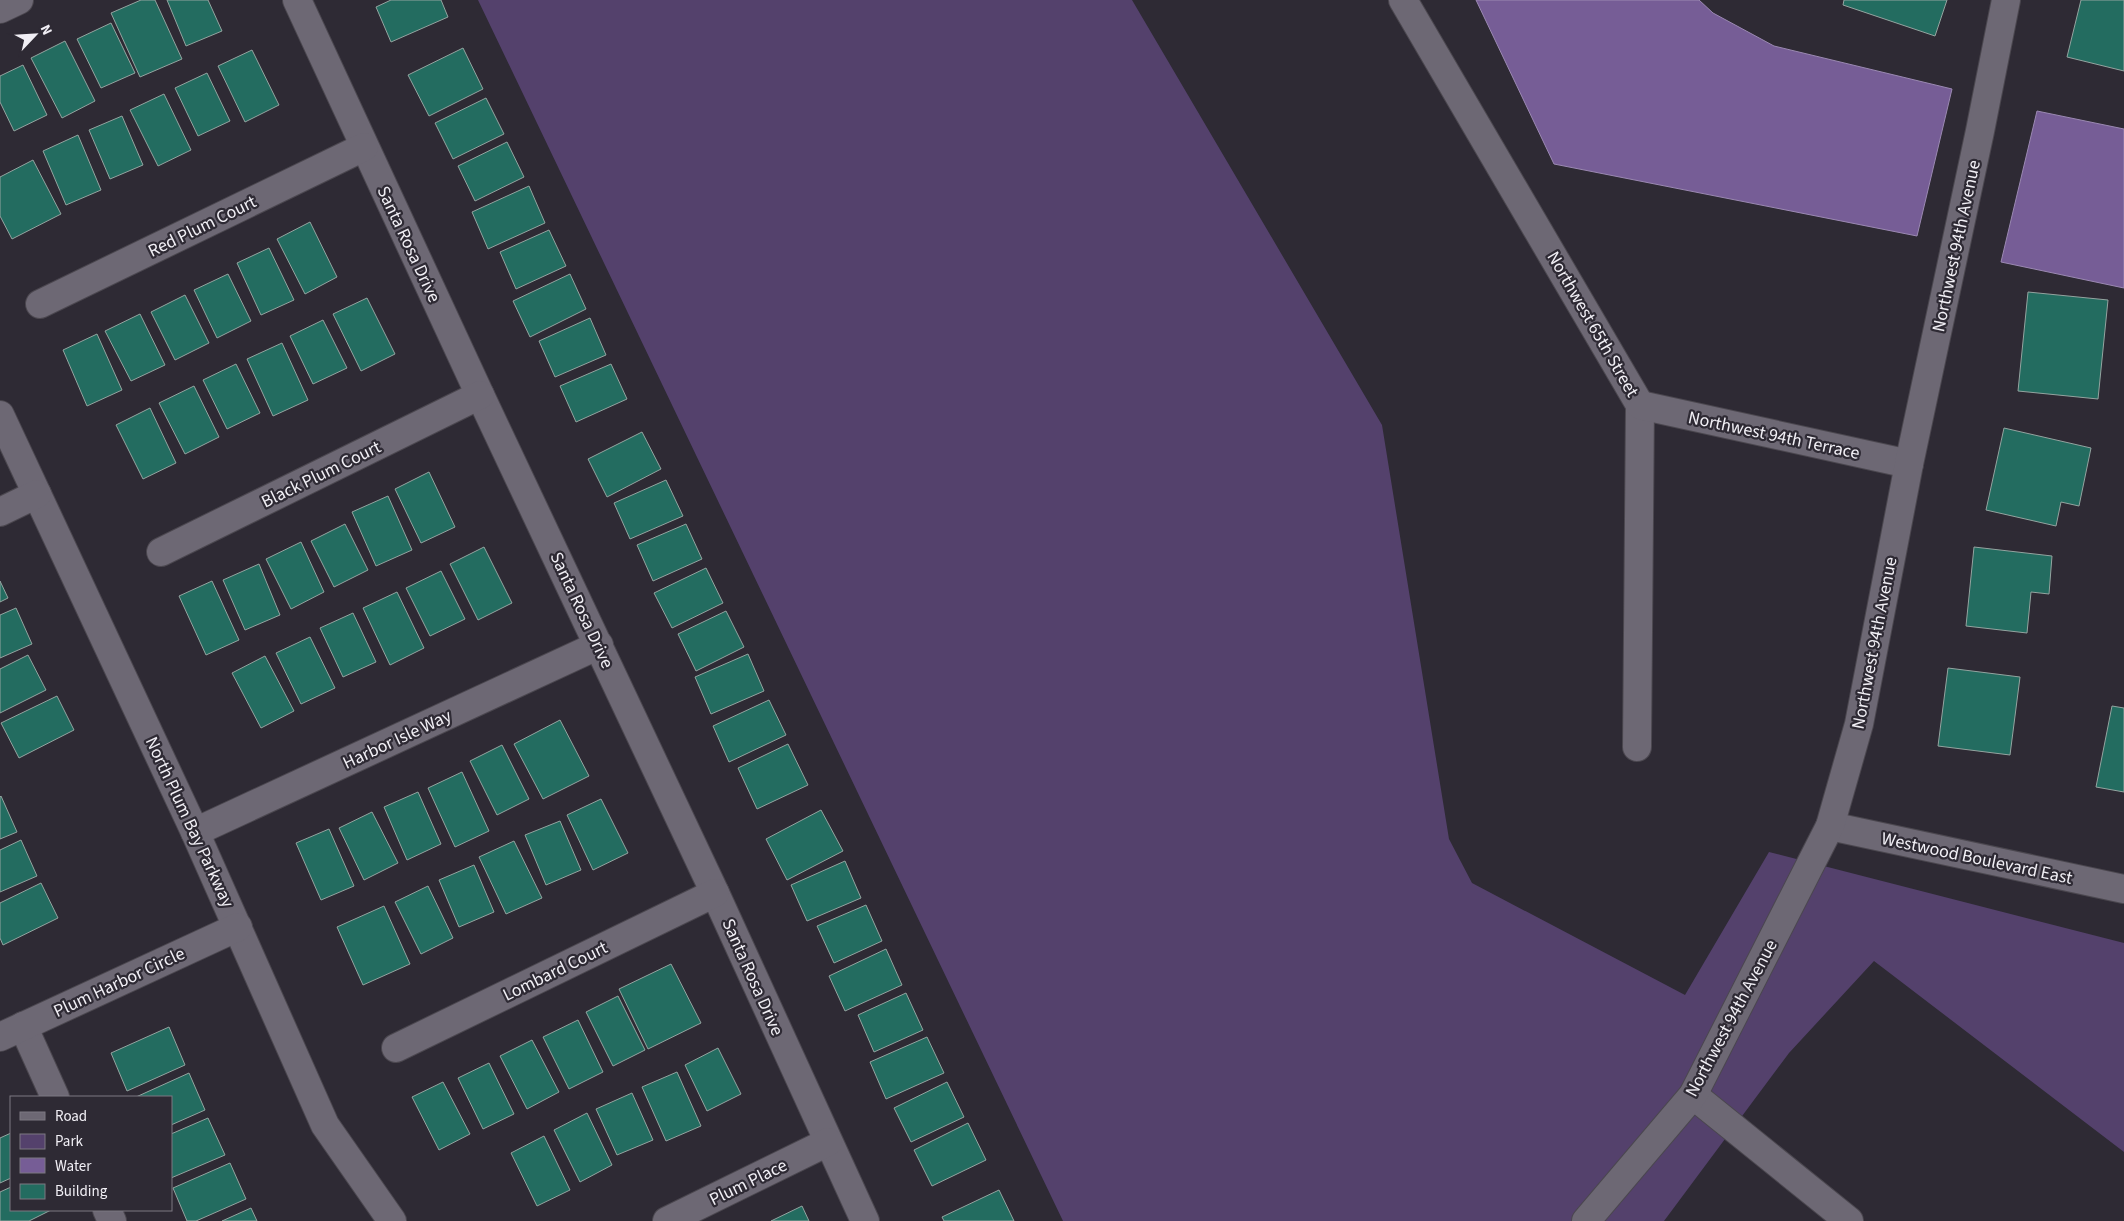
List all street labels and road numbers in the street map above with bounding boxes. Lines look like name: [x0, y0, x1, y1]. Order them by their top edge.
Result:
street label: Northwest 94th Avenue: [1926, 158, 1987, 334]
street label: Santa Rosa Drive: [371, 182, 447, 307]
street label: Red Plum Court: [144, 189, 261, 264]
street label: Northwest 65th Street: [1541, 247, 1645, 402]
street label: Northwest 94th Terrace: [1686, 405, 1862, 466]
street label: Black Plum Court: [257, 435, 385, 514]
street label: Santa Rosa Drive: [544, 548, 620, 673]
street label: Northwest 94th Avenue: [1846, 555, 1903, 731]
street label: Harbor Isle Way: [339, 703, 456, 776]
street label: North Plum Bay Parkway: [139, 733, 240, 912]
street label: Westwood Boulevard East: [1879, 826, 2075, 891]
street label: Santa Rosa Drive: [716, 915, 790, 1040]
street label: Lombard Court: [499, 935, 612, 1008]
street label: Northwest 94th Avenue: [1679, 935, 1784, 1101]
street label: Plum Harbor Circle: [49, 941, 189, 1024]
street label: Plum Place: [705, 1153, 791, 1212]

